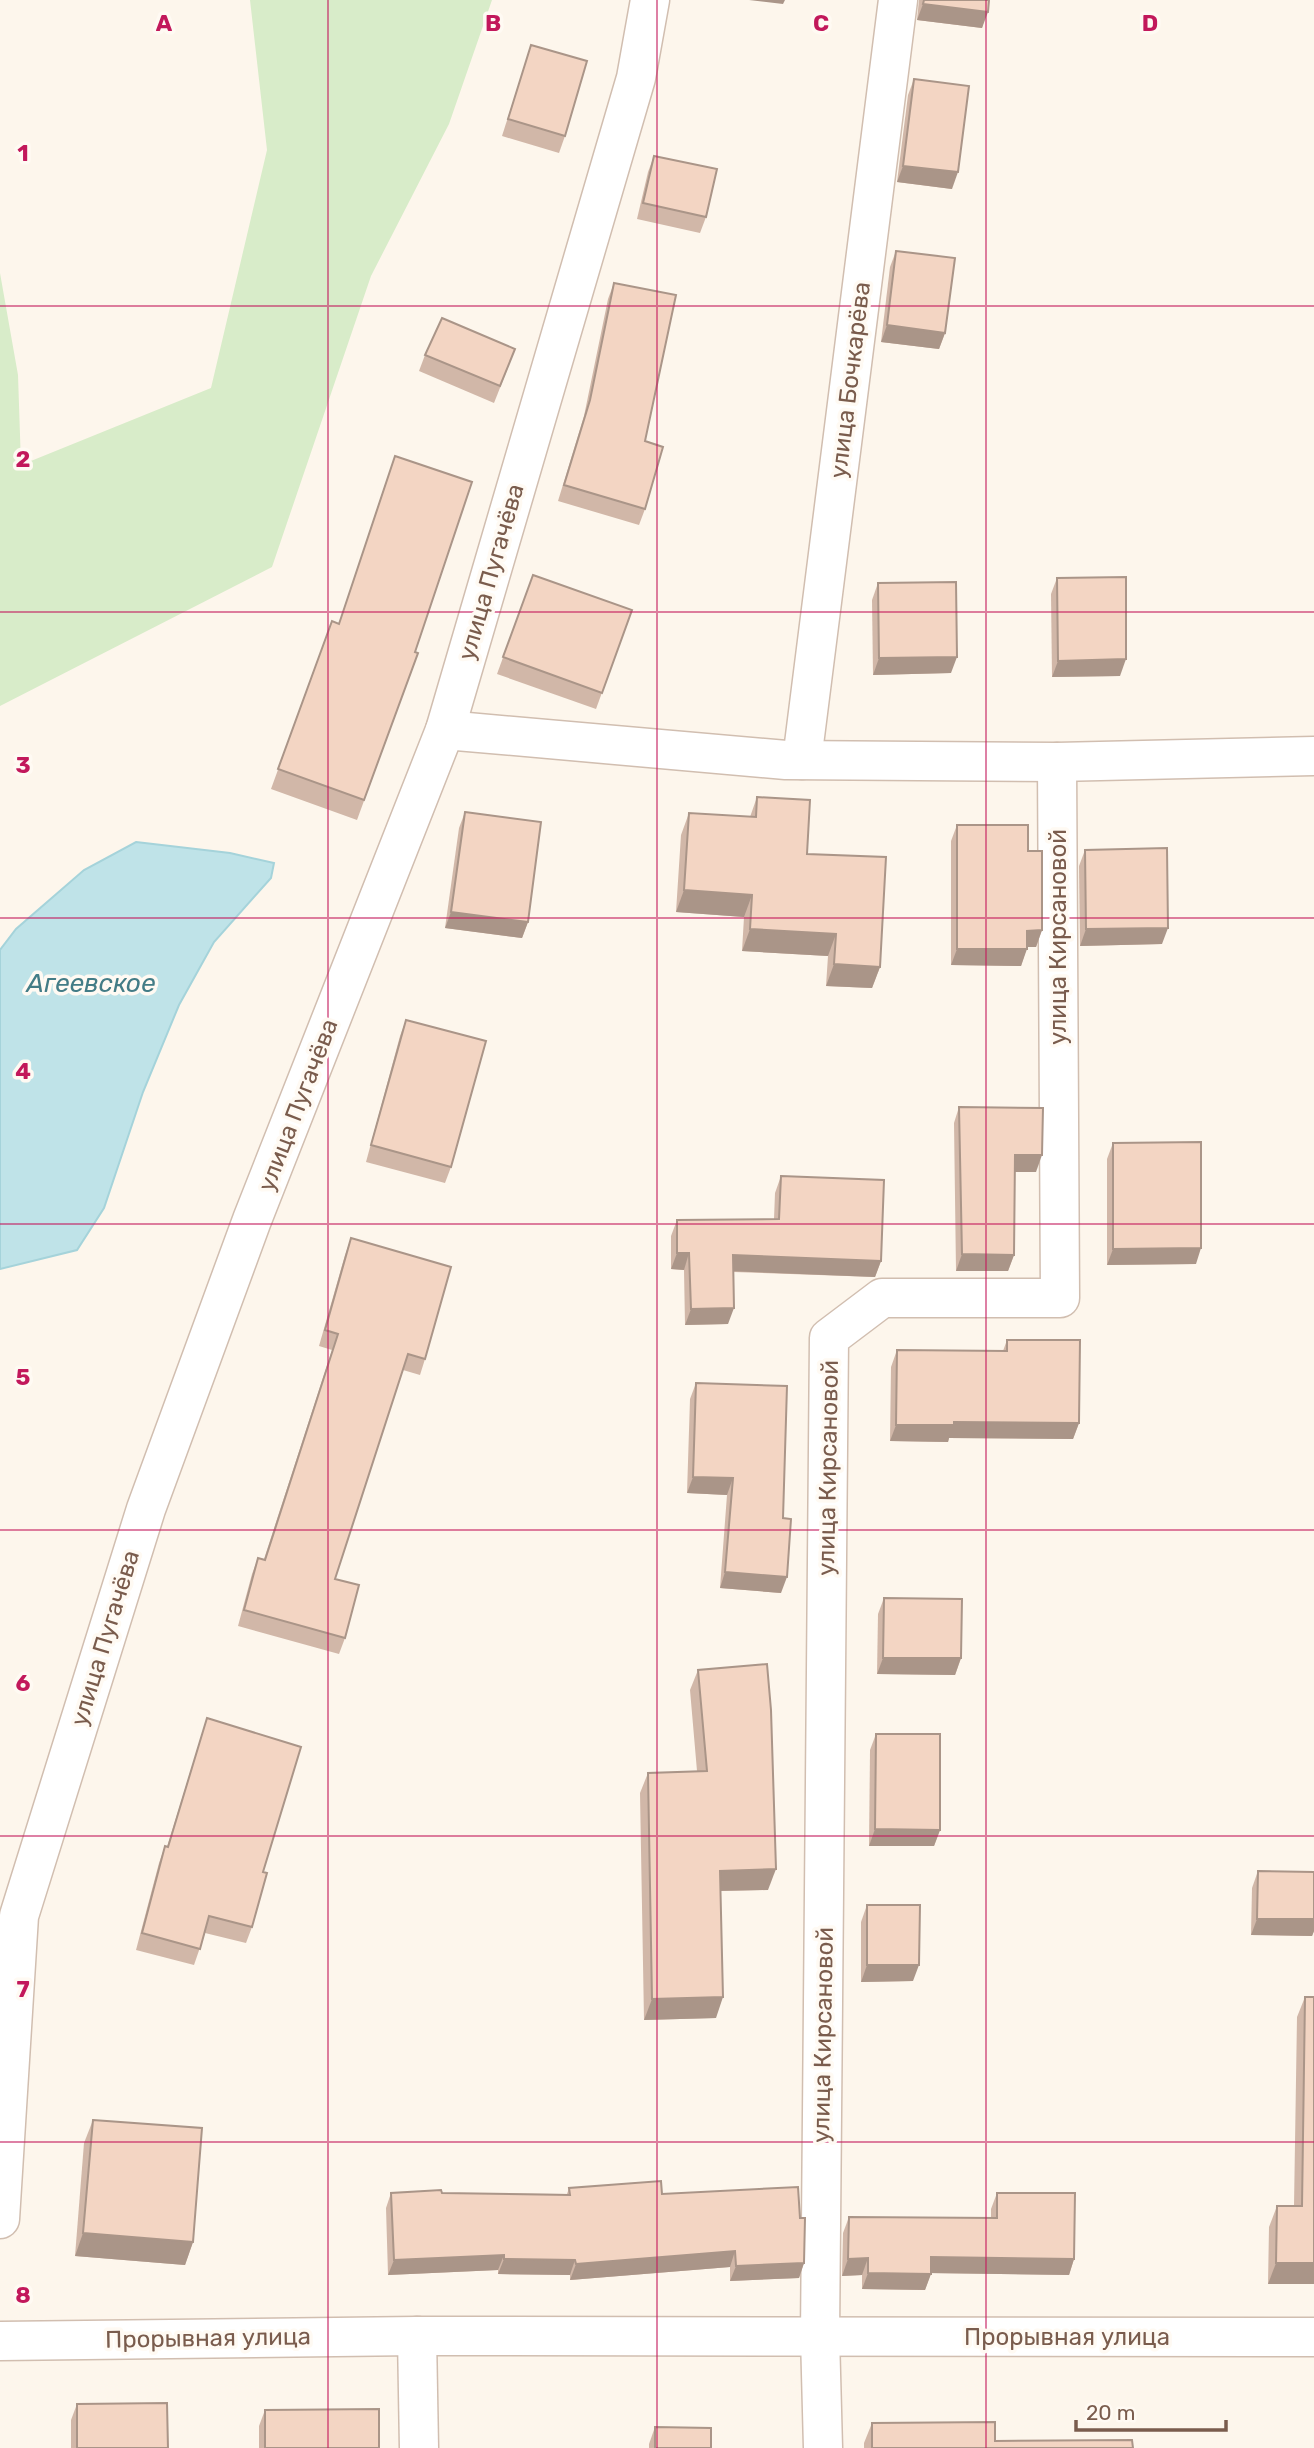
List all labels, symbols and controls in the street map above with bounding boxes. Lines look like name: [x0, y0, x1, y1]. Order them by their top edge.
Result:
text: A: [156, 9, 173, 37]
text: B: [485, 9, 501, 37]
text: C: [813, 9, 829, 37]
text: D: [1142, 9, 1158, 37]
text: 1: [17, 139, 29, 167]
street label: улица Бочкарёва: [824, 280, 876, 480]
text: 2: [16, 445, 30, 473]
street label: улица Пугачёва: [452, 481, 530, 663]
text: 3: [15, 751, 31, 779]
street label: улица Кирсановой: [1044, 829, 1072, 1045]
water label: Агеевское: [25, 968, 156, 999]
street label: улица Пугачёва: [252, 1015, 344, 1195]
text: 4: [15, 1057, 31, 1085]
street label: улица Кирсановой: [812, 1360, 844, 1576]
text: 5: [16, 1363, 31, 1391]
street label: улица Пугачёва: [65, 1547, 145, 1729]
text: 6: [16, 1669, 31, 1697]
street label: улица Кирсановой: [807, 1927, 839, 2143]
text: 7: [16, 1975, 30, 2003]
text: 8: [15, 2281, 31, 2309]
street label: Прорывная улица: [105, 2322, 311, 2354]
street label: Прорывная улица: [964, 2323, 1170, 2351]
scale bar: [1076, 2388, 1226, 2432]
text: 20 m: [1086, 2400, 1135, 2425]

